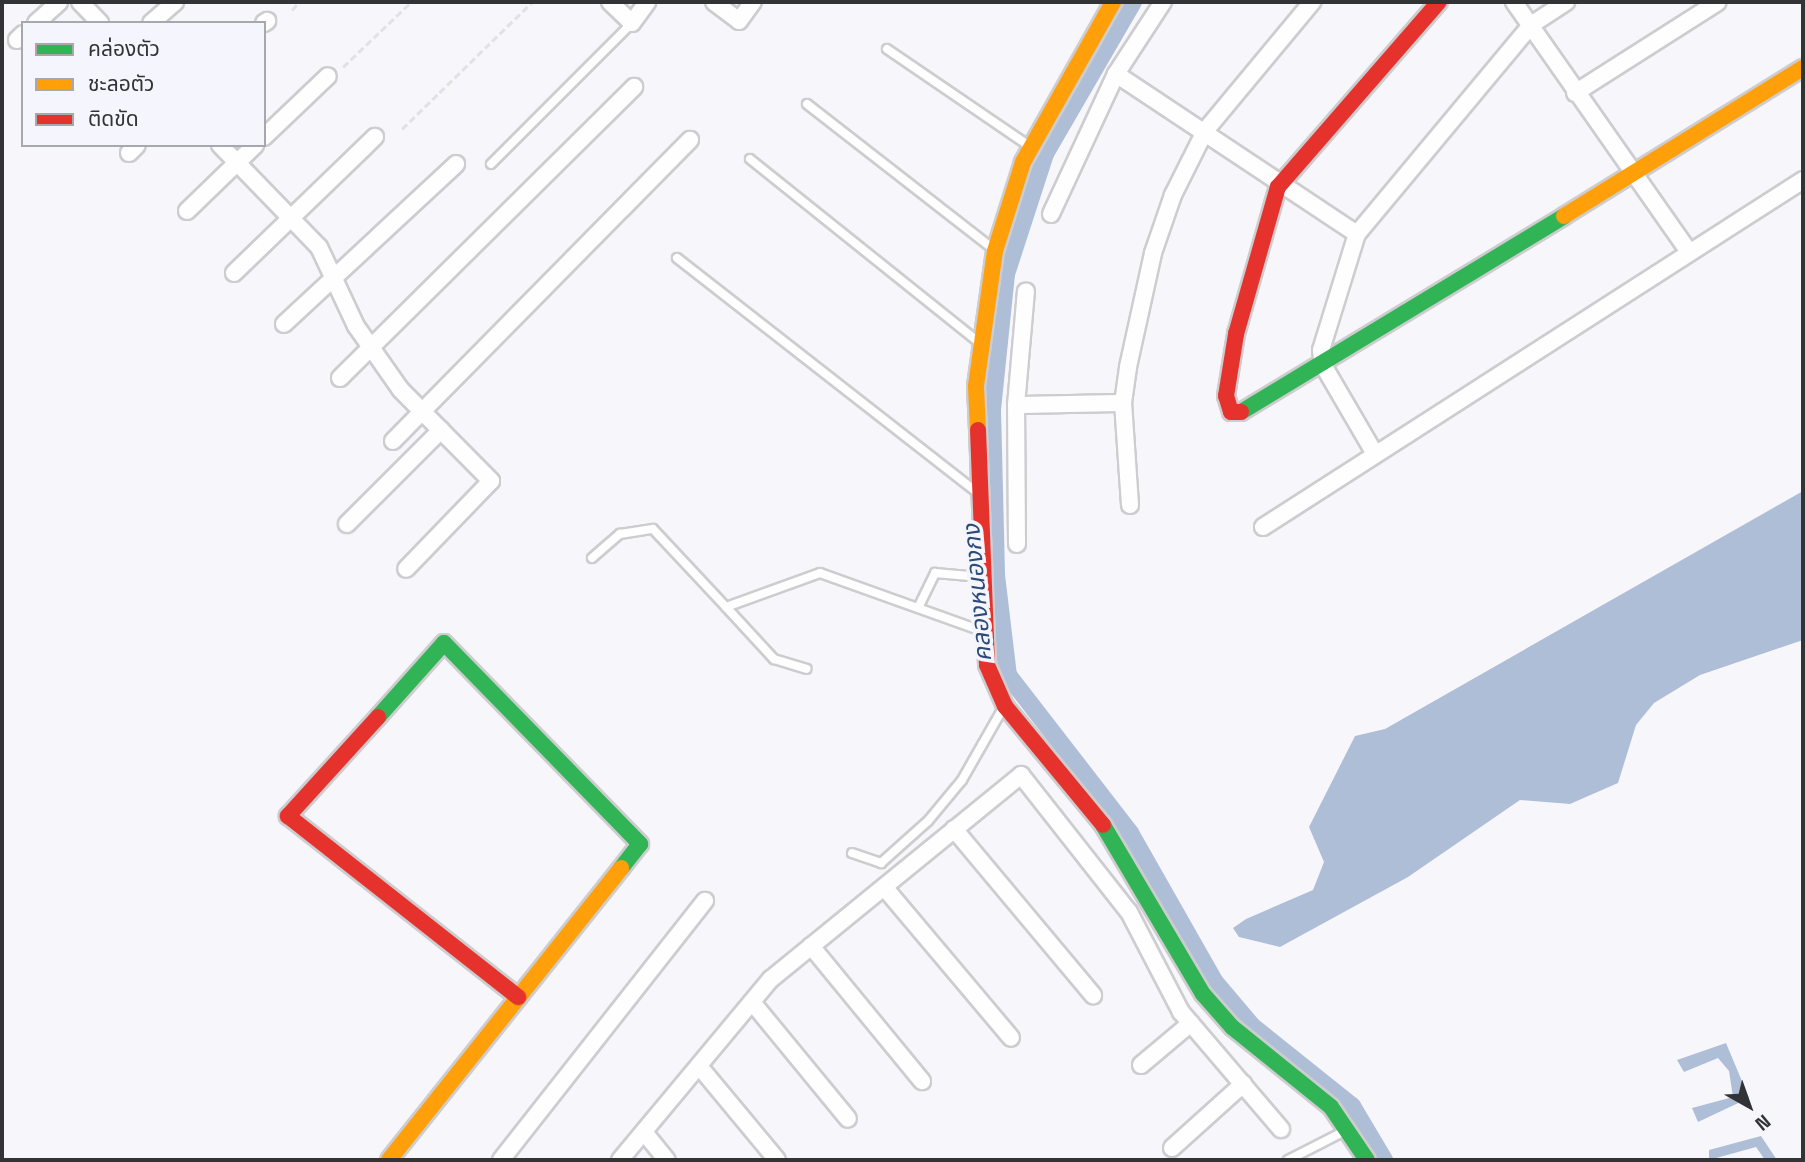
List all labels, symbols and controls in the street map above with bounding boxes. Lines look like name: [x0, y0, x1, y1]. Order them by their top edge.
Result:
legend: [21, 21, 266, 147]
text: คล่องตัว: [88, 35, 160, 62]
text: ชะลอตัว: [88, 70, 154, 97]
text: ติดขัด: [88, 105, 139, 132]
water label: คลองหนองกง: [957, 523, 997, 663]
north arrow: [1714, 1071, 1784, 1141]
text: N: [1750, 1109, 1776, 1136]

